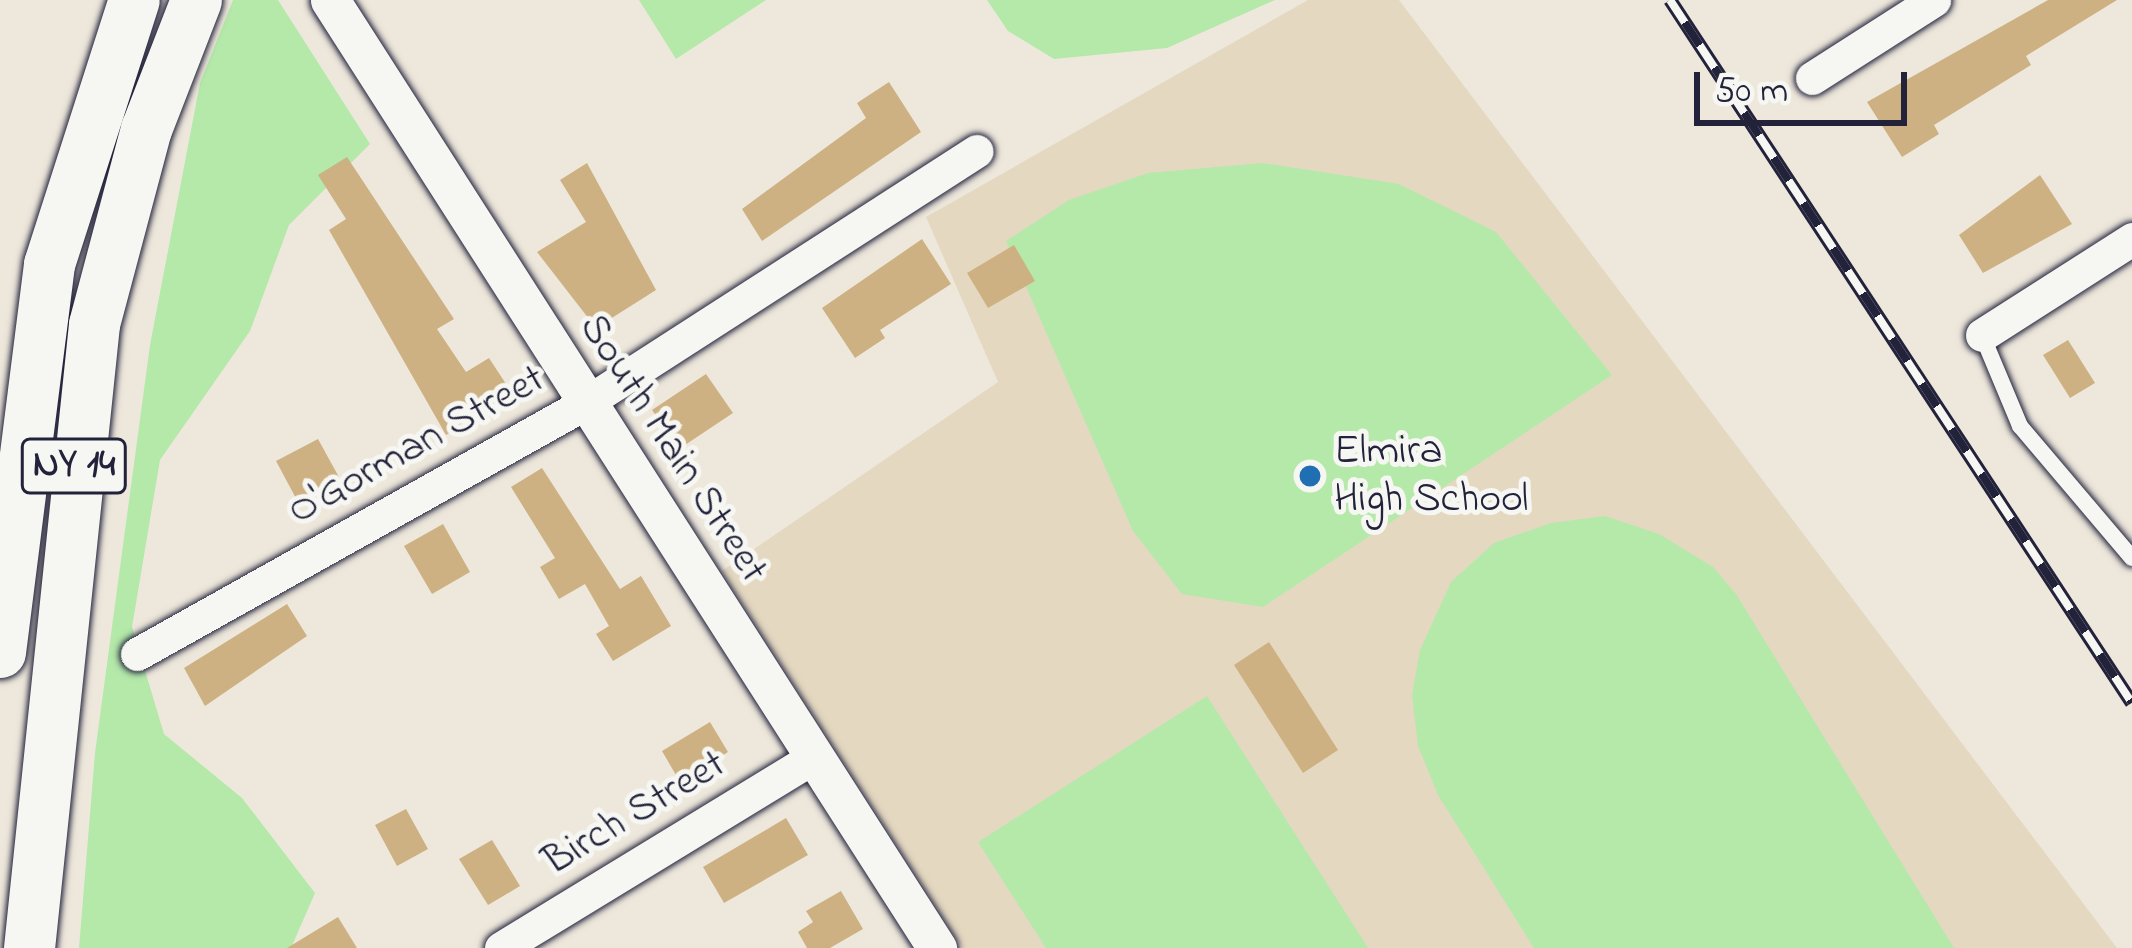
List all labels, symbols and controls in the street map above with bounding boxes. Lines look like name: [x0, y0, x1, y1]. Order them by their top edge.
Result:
scale bar: [1700, 48, 1913, 122]
text: 50 m: [1715, 66, 1788, 119]
street label: South Main Street: [566, 305, 778, 593]
street label: O'Gorman Street: [280, 355, 554, 537]
place label: Elmira High School: [1334, 427, 1529, 526]
road number: NY 14: [20, 433, 128, 499]
marker: Elmira High School: [1297, 463, 1323, 489]
street label: Birch Street: [535, 740, 735, 888]

